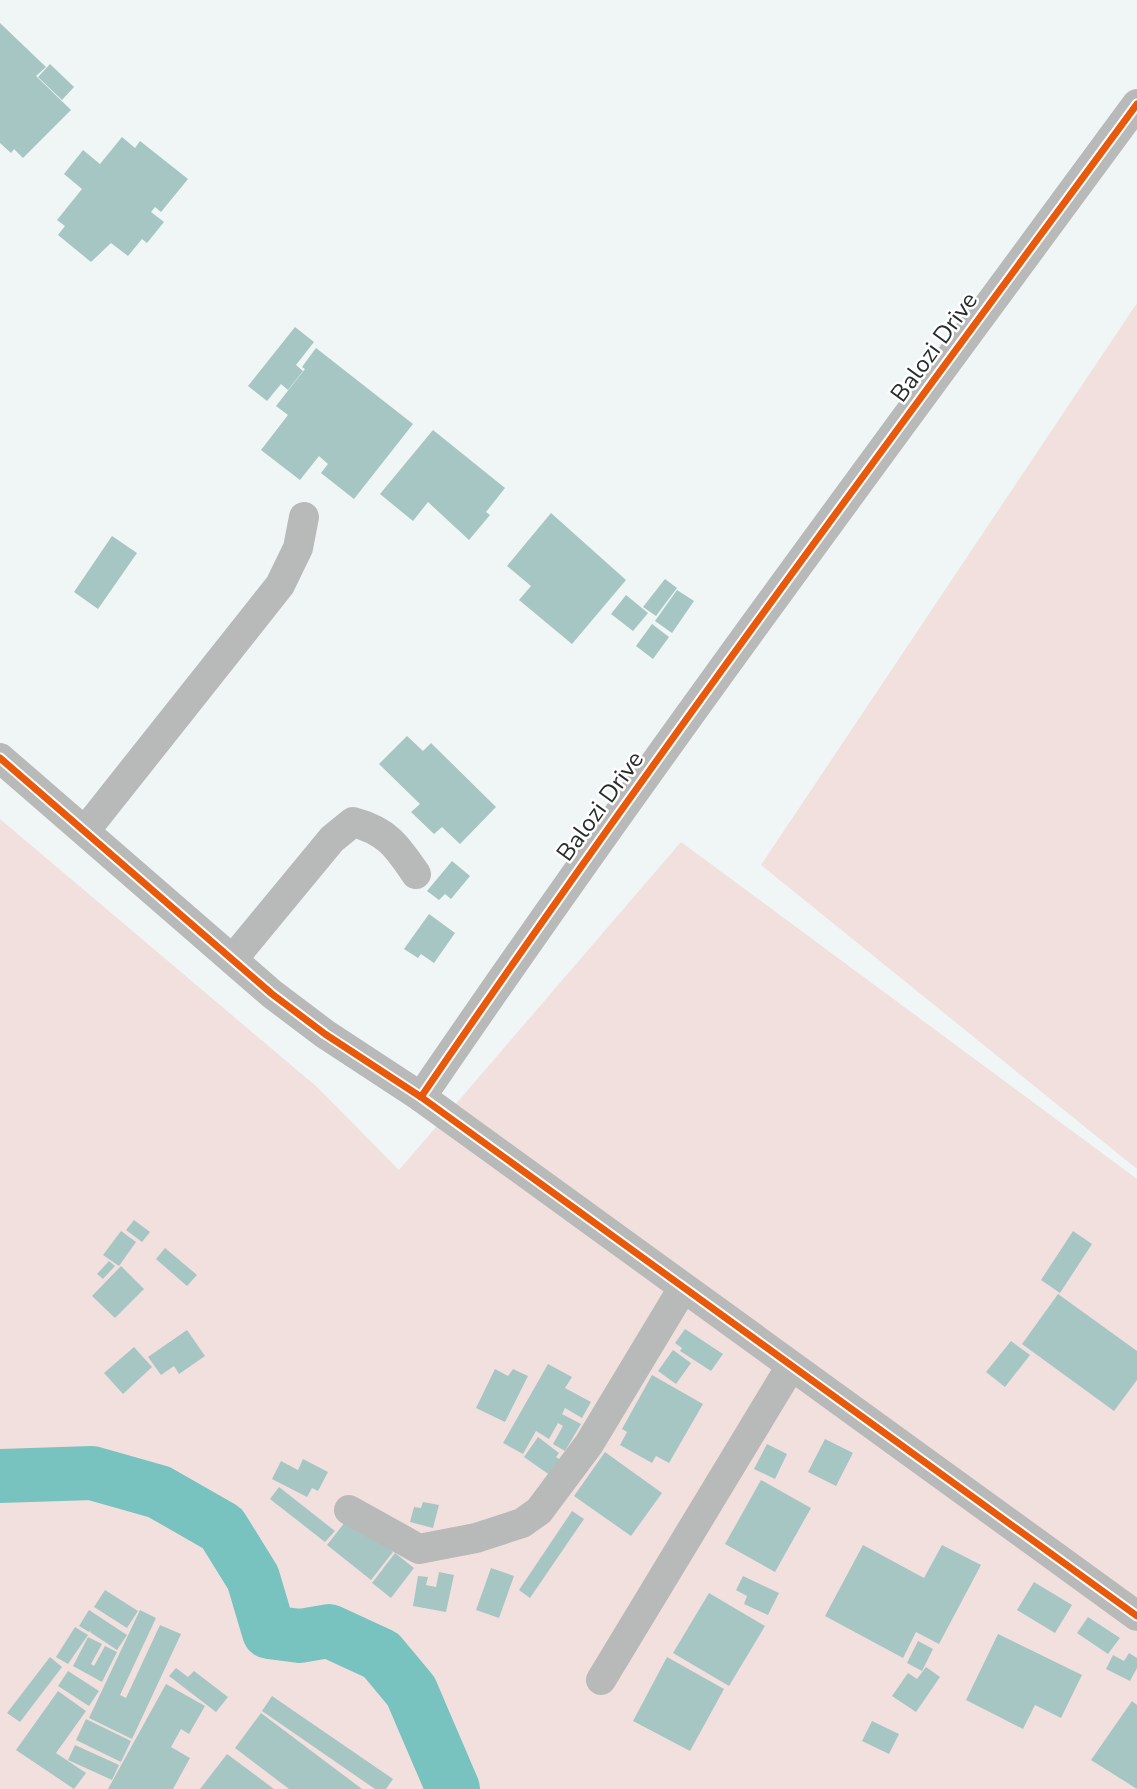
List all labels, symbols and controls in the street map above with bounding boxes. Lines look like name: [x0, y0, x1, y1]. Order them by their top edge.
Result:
street label: Balozi Drive: [883, 285, 985, 409]
street label: Balozi Drive: [549, 744, 651, 868]

